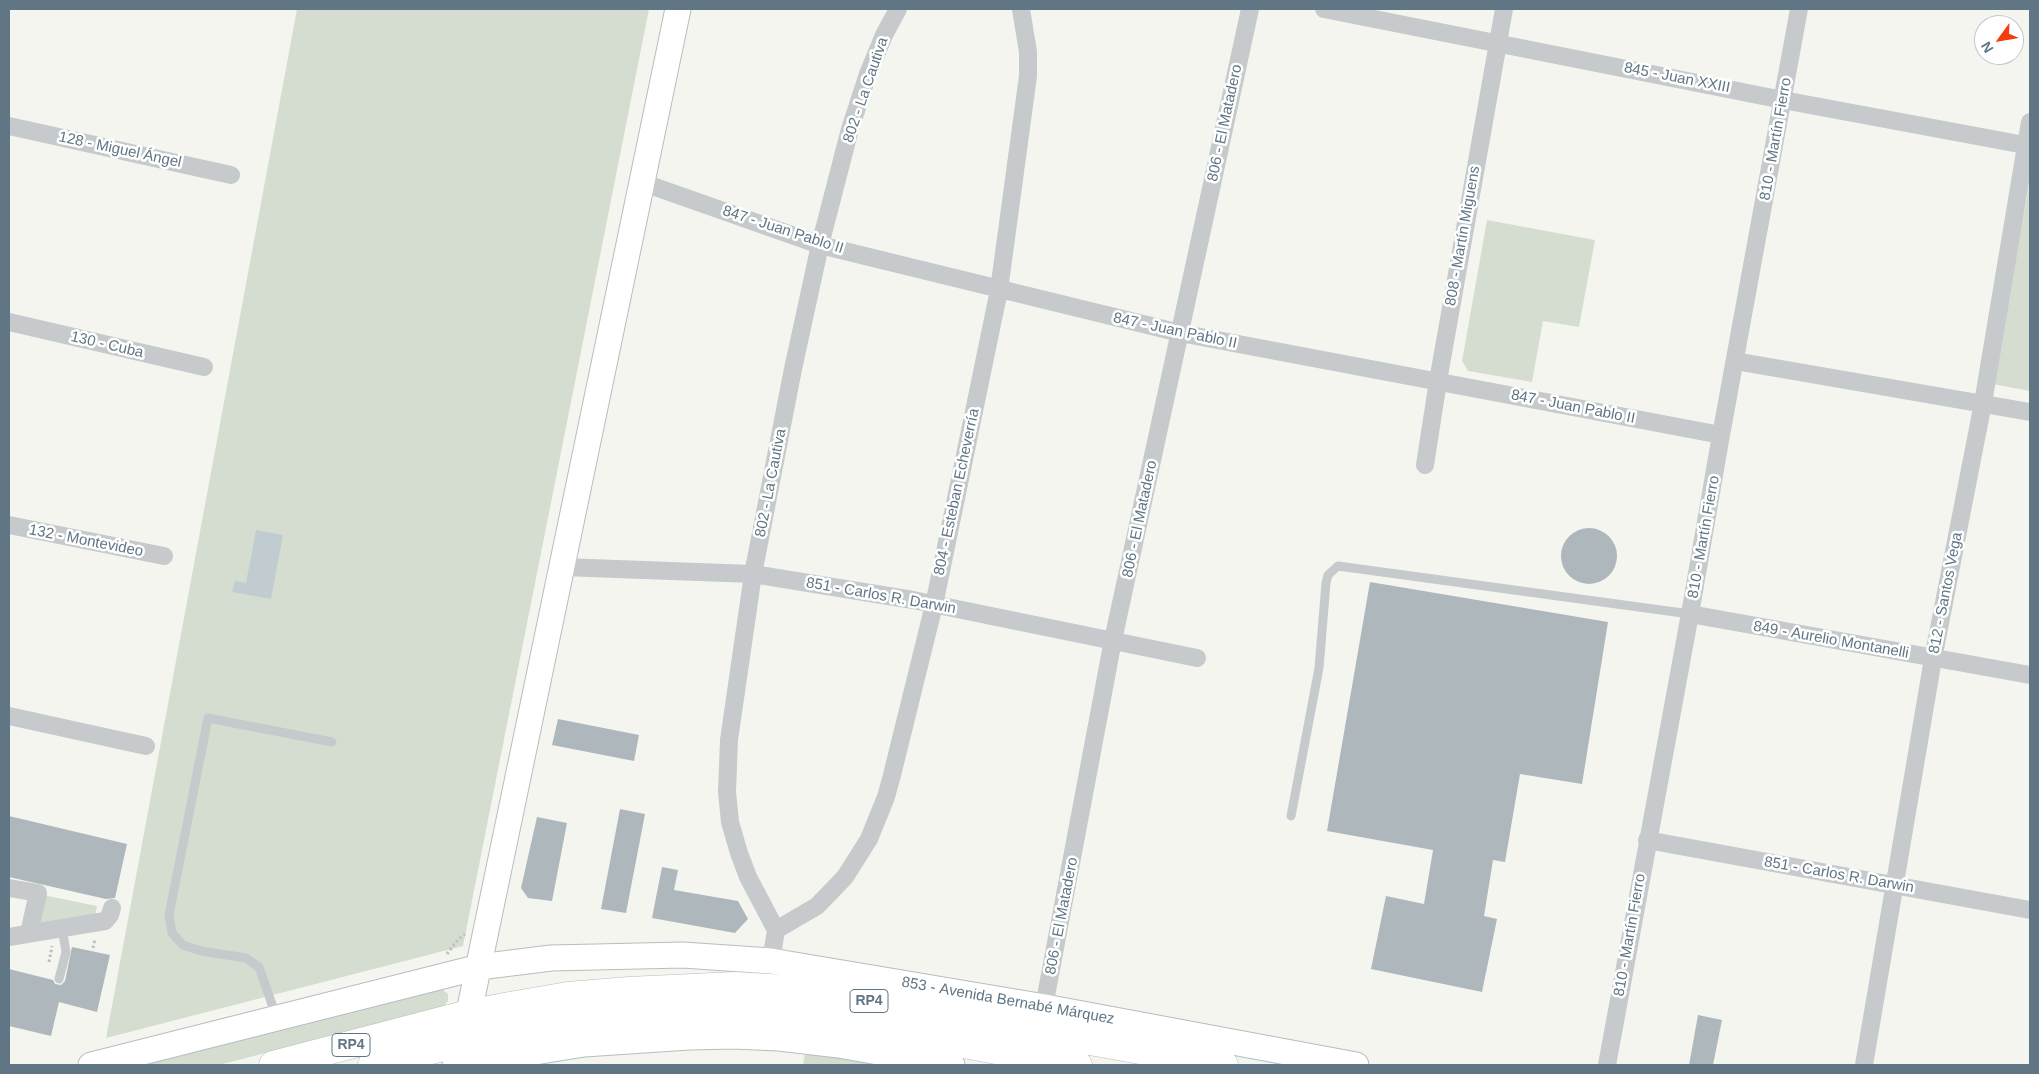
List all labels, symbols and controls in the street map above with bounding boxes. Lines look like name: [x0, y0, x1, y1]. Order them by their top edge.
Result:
north arrow: [1974, 15, 2024, 65]
street label: 802 - La Cautiva: [840, 35, 892, 145]
text: N: [1978, 39, 1997, 56]
street label: 845 - Juan XXIII: [1622, 59, 1732, 97]
street label: 806 - El Matadero: [1204, 63, 1246, 183]
street label: 810 - Martín Fierro: [1756, 76, 1796, 202]
street label: 128 - Miguel Ángel: [57, 128, 183, 172]
street label: 808 - Martín Miguens: [1442, 165, 1484, 307]
street label: 847 - Juan Pablo II: [720, 202, 846, 258]
street label: 847 - Juan Pablo II: [1112, 309, 1238, 353]
street label: 130 - Cuba: [69, 328, 145, 362]
street label: 847 - Juan Pablo II: [1509, 386, 1637, 428]
street label: 804 - Esteban Echeverría: [931, 407, 983, 577]
street label: 802 - La Cautiva: [752, 427, 790, 539]
street label: 806 - El Matadero: [1119, 459, 1161, 579]
street label: 810 - Martín Fierro: [1684, 474, 1724, 600]
street label: 132 - Montevideo: [27, 521, 145, 561]
street label: 812 - Santos Vega: [1925, 531, 1967, 655]
street label: 851 - Carlos R. Darwin: [805, 574, 957, 618]
street label: 849 - Aurelio Montanelli: [1752, 617, 1910, 663]
street label: 851 - Carlos R. Darwin: [1763, 853, 1915, 897]
street label: 806 - El Matadero: [1042, 856, 1082, 976]
street label: 810 - Martín Fierro: [1610, 872, 1650, 998]
street label: 853 - Avenida Bernabé Márquez: [900, 973, 1116, 1029]
road number: RP4: [850, 989, 888, 1012]
road number: RP4: [332, 1034, 370, 1056]

